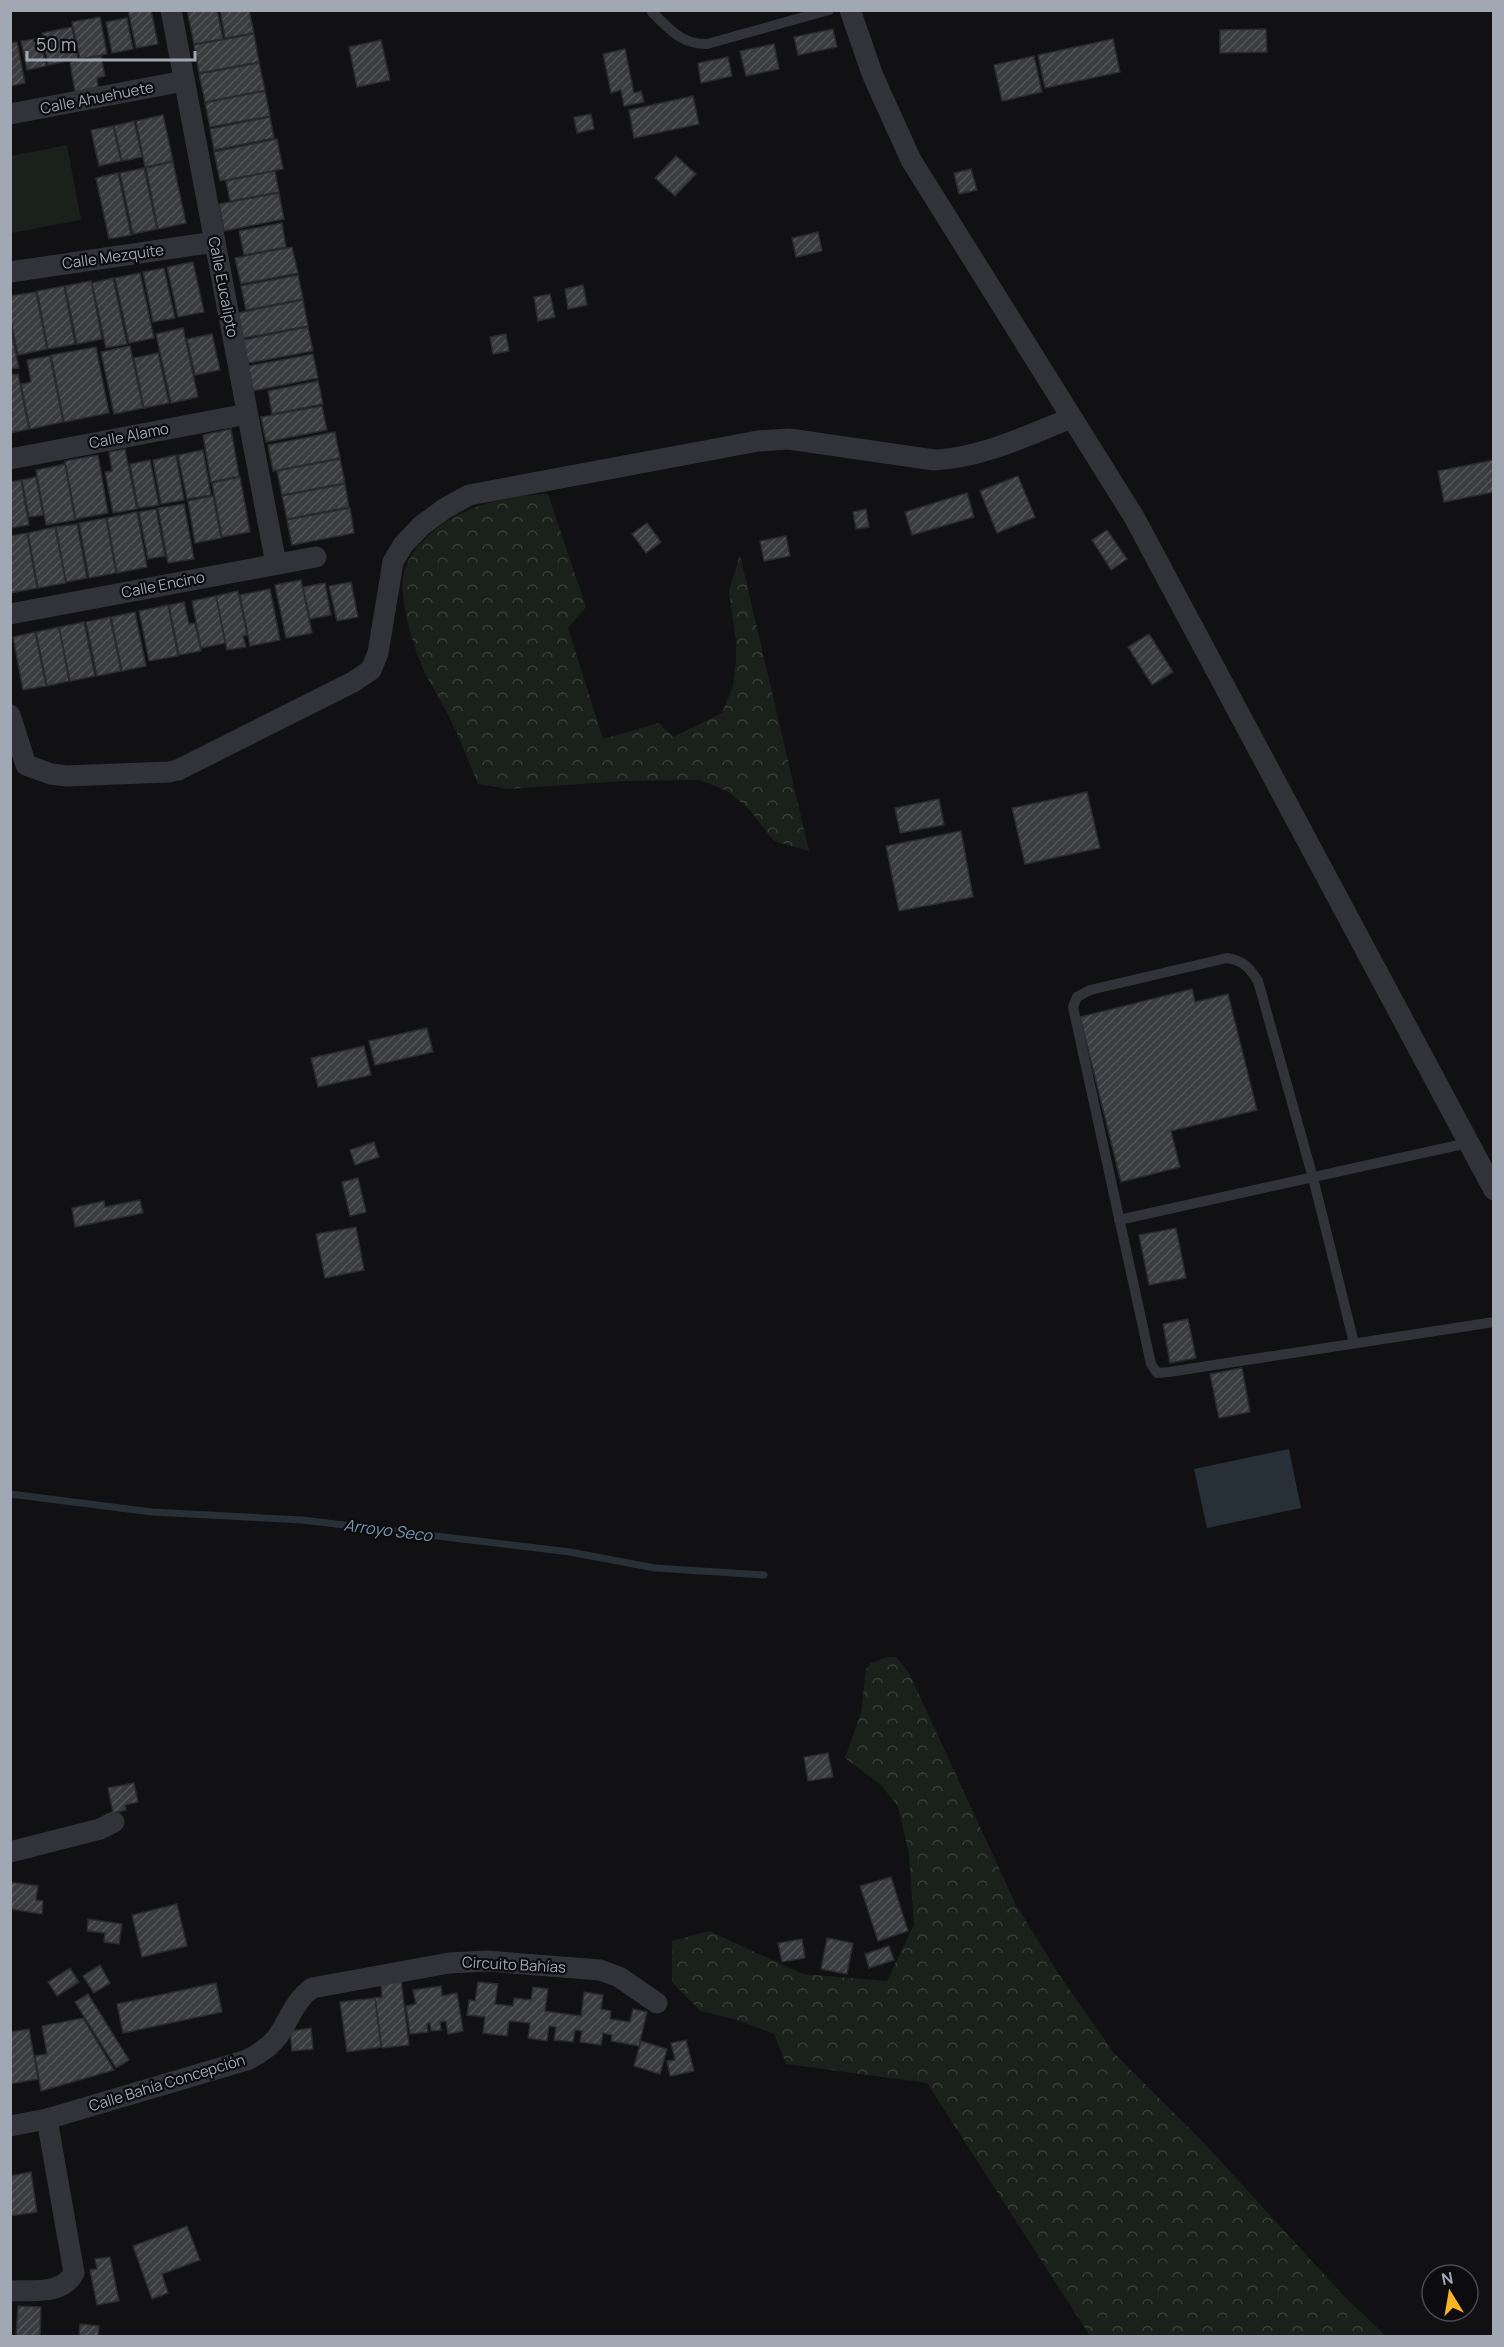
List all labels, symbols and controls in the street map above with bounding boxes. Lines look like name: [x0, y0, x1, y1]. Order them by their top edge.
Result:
scale bar: [27, 24, 195, 62]
text: 50 m: [36, 32, 76, 56]
street label: Calle Ahuehuete: [38, 76, 156, 119]
street label: Calle Eucalipto: [203, 235, 244, 339]
street label: Calle Mezquite: [61, 239, 165, 274]
street label: Calle Alamo: [87, 417, 171, 454]
street label: Calle Encino: [119, 566, 207, 603]
water label: Arroyo Seco: [343, 1514, 435, 1547]
street label: Circuito Bahías: [462, 1951, 567, 1978]
street label: Calle Bahía Concepción: [86, 2049, 248, 2116]
north arrow: [1420, 2263, 1480, 2323]
text: N: [1439, 2266, 1455, 2290]

